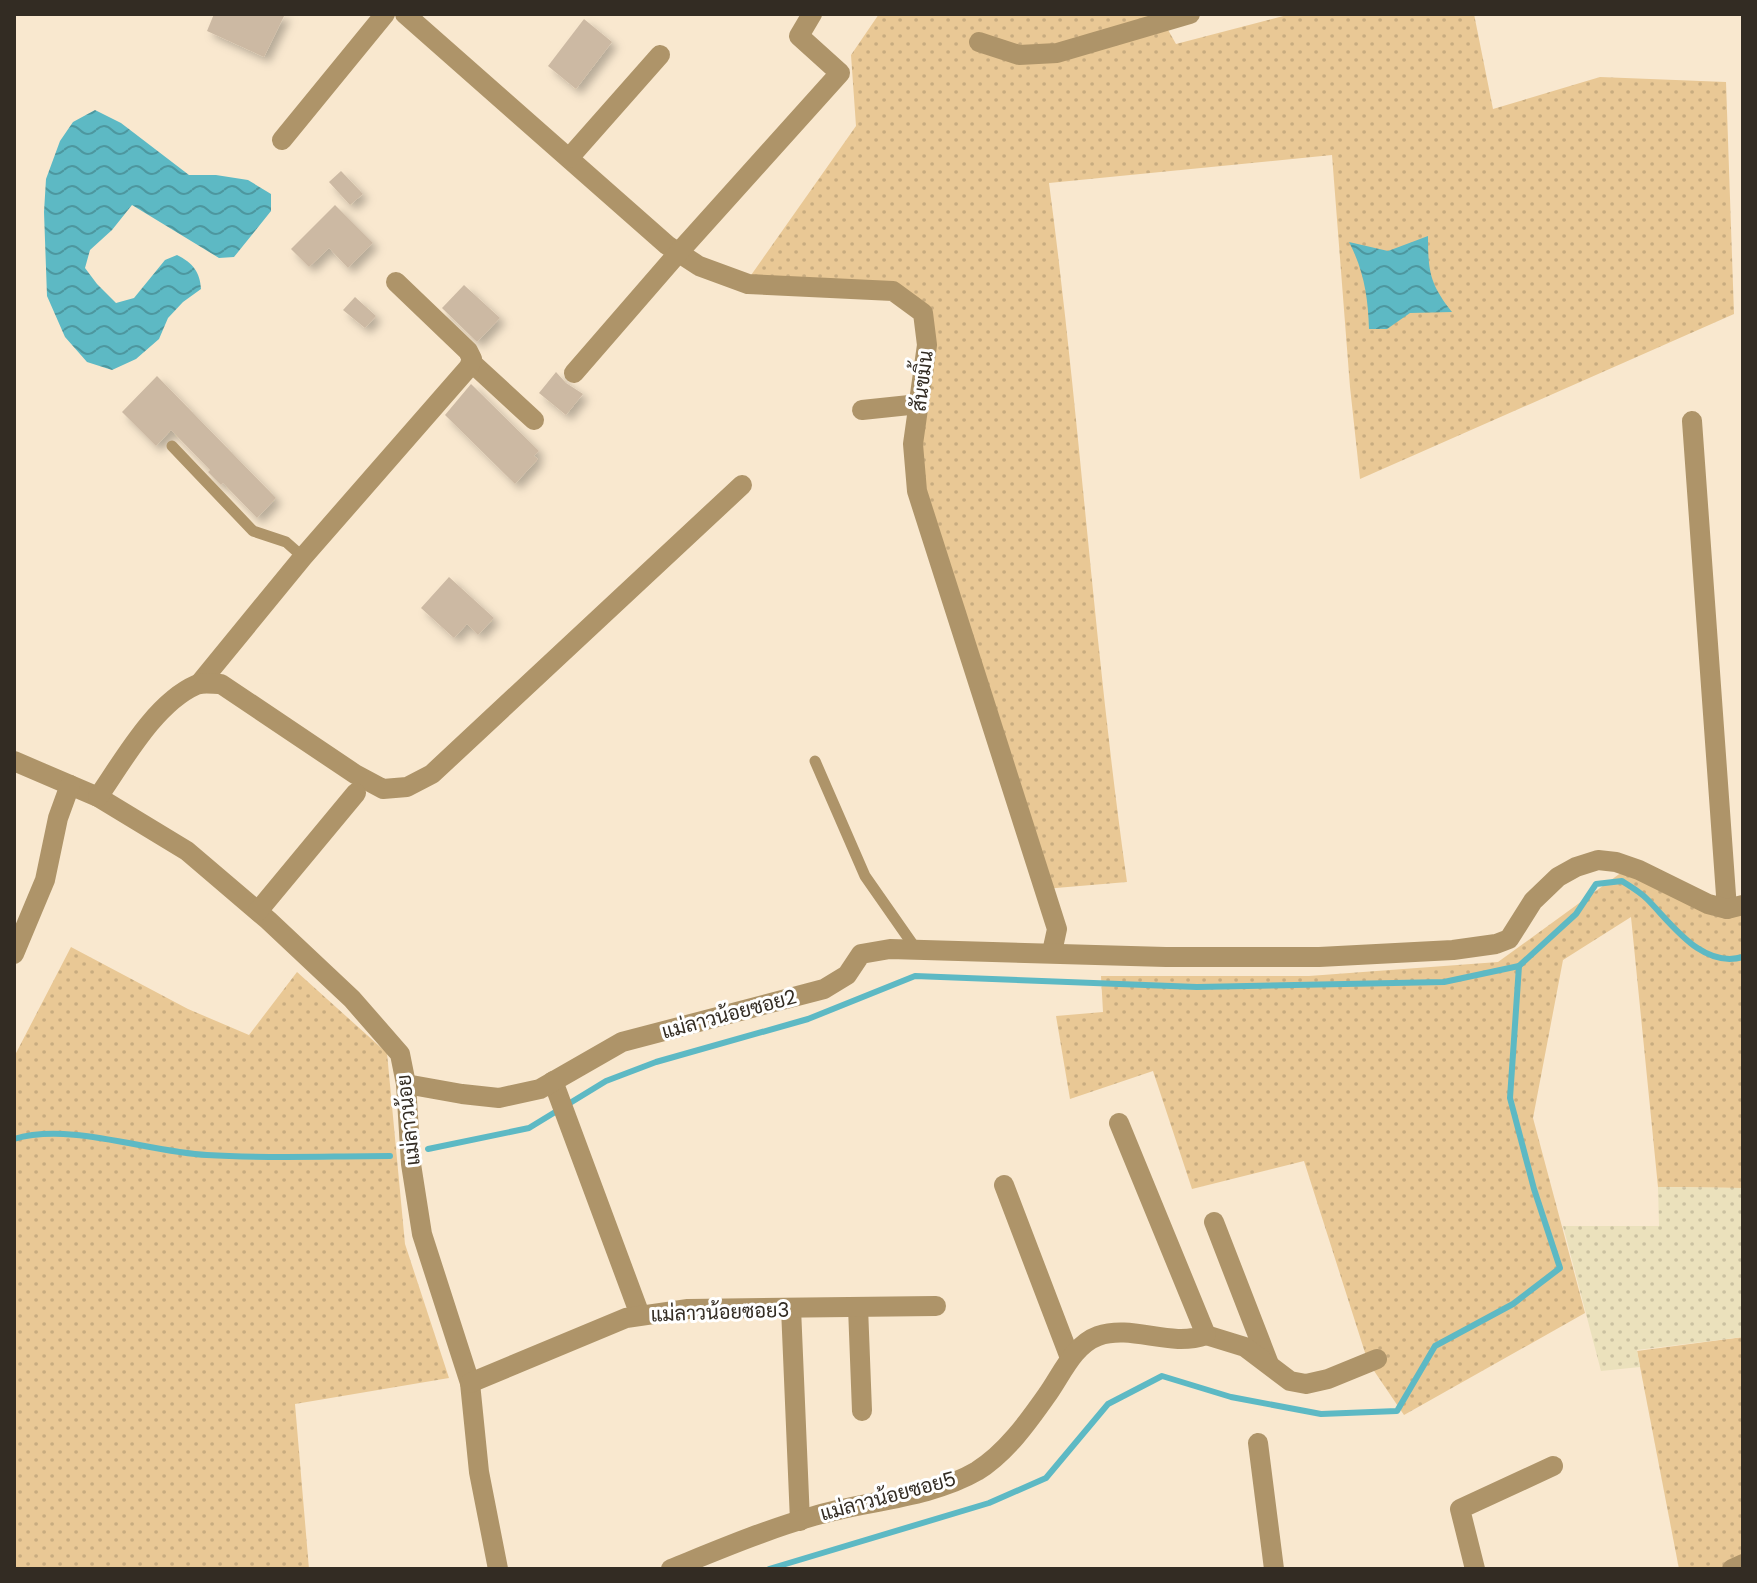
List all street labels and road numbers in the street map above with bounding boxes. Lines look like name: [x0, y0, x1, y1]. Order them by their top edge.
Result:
street label: สันขมิ้น: [901, 349, 940, 413]
street label: แม่ลาวน้อยซอย2: [659, 983, 799, 1045]
street label: แม่ลาวน้อย: [389, 1073, 427, 1167]
street label: แม่ลาวน้อยซอย3: [650, 1296, 790, 1328]
street label: แม่ลาวน้อยซอย5: [817, 1464, 959, 1528]

